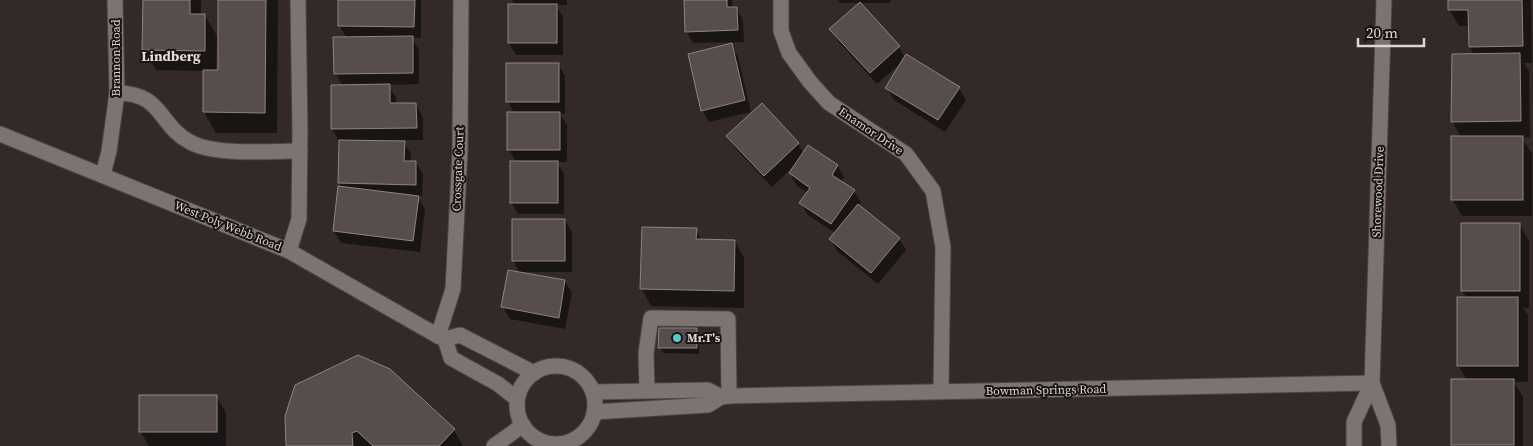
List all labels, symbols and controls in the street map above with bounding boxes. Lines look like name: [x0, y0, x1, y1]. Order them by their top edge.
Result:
scale bar: [1358, 15, 1424, 47]
street label: Brannon Road: [108, 19, 124, 96]
text: 20 m: [1366, 22, 1398, 43]
district label: Lindberg: [141, 46, 201, 66]
street label: Enamor Drive: [836, 103, 906, 159]
street label: Crossgate Court: [449, 126, 467, 212]
street label: Shorewood Drive: [1368, 146, 1388, 238]
street label: West Poly Webb Road: [172, 197, 284, 255]
place label: Mr.T's: [687, 330, 721, 346]
marker: Mr.T's: [671, 332, 683, 344]
street label: Bowman Springs Road: [986, 381, 1107, 399]

